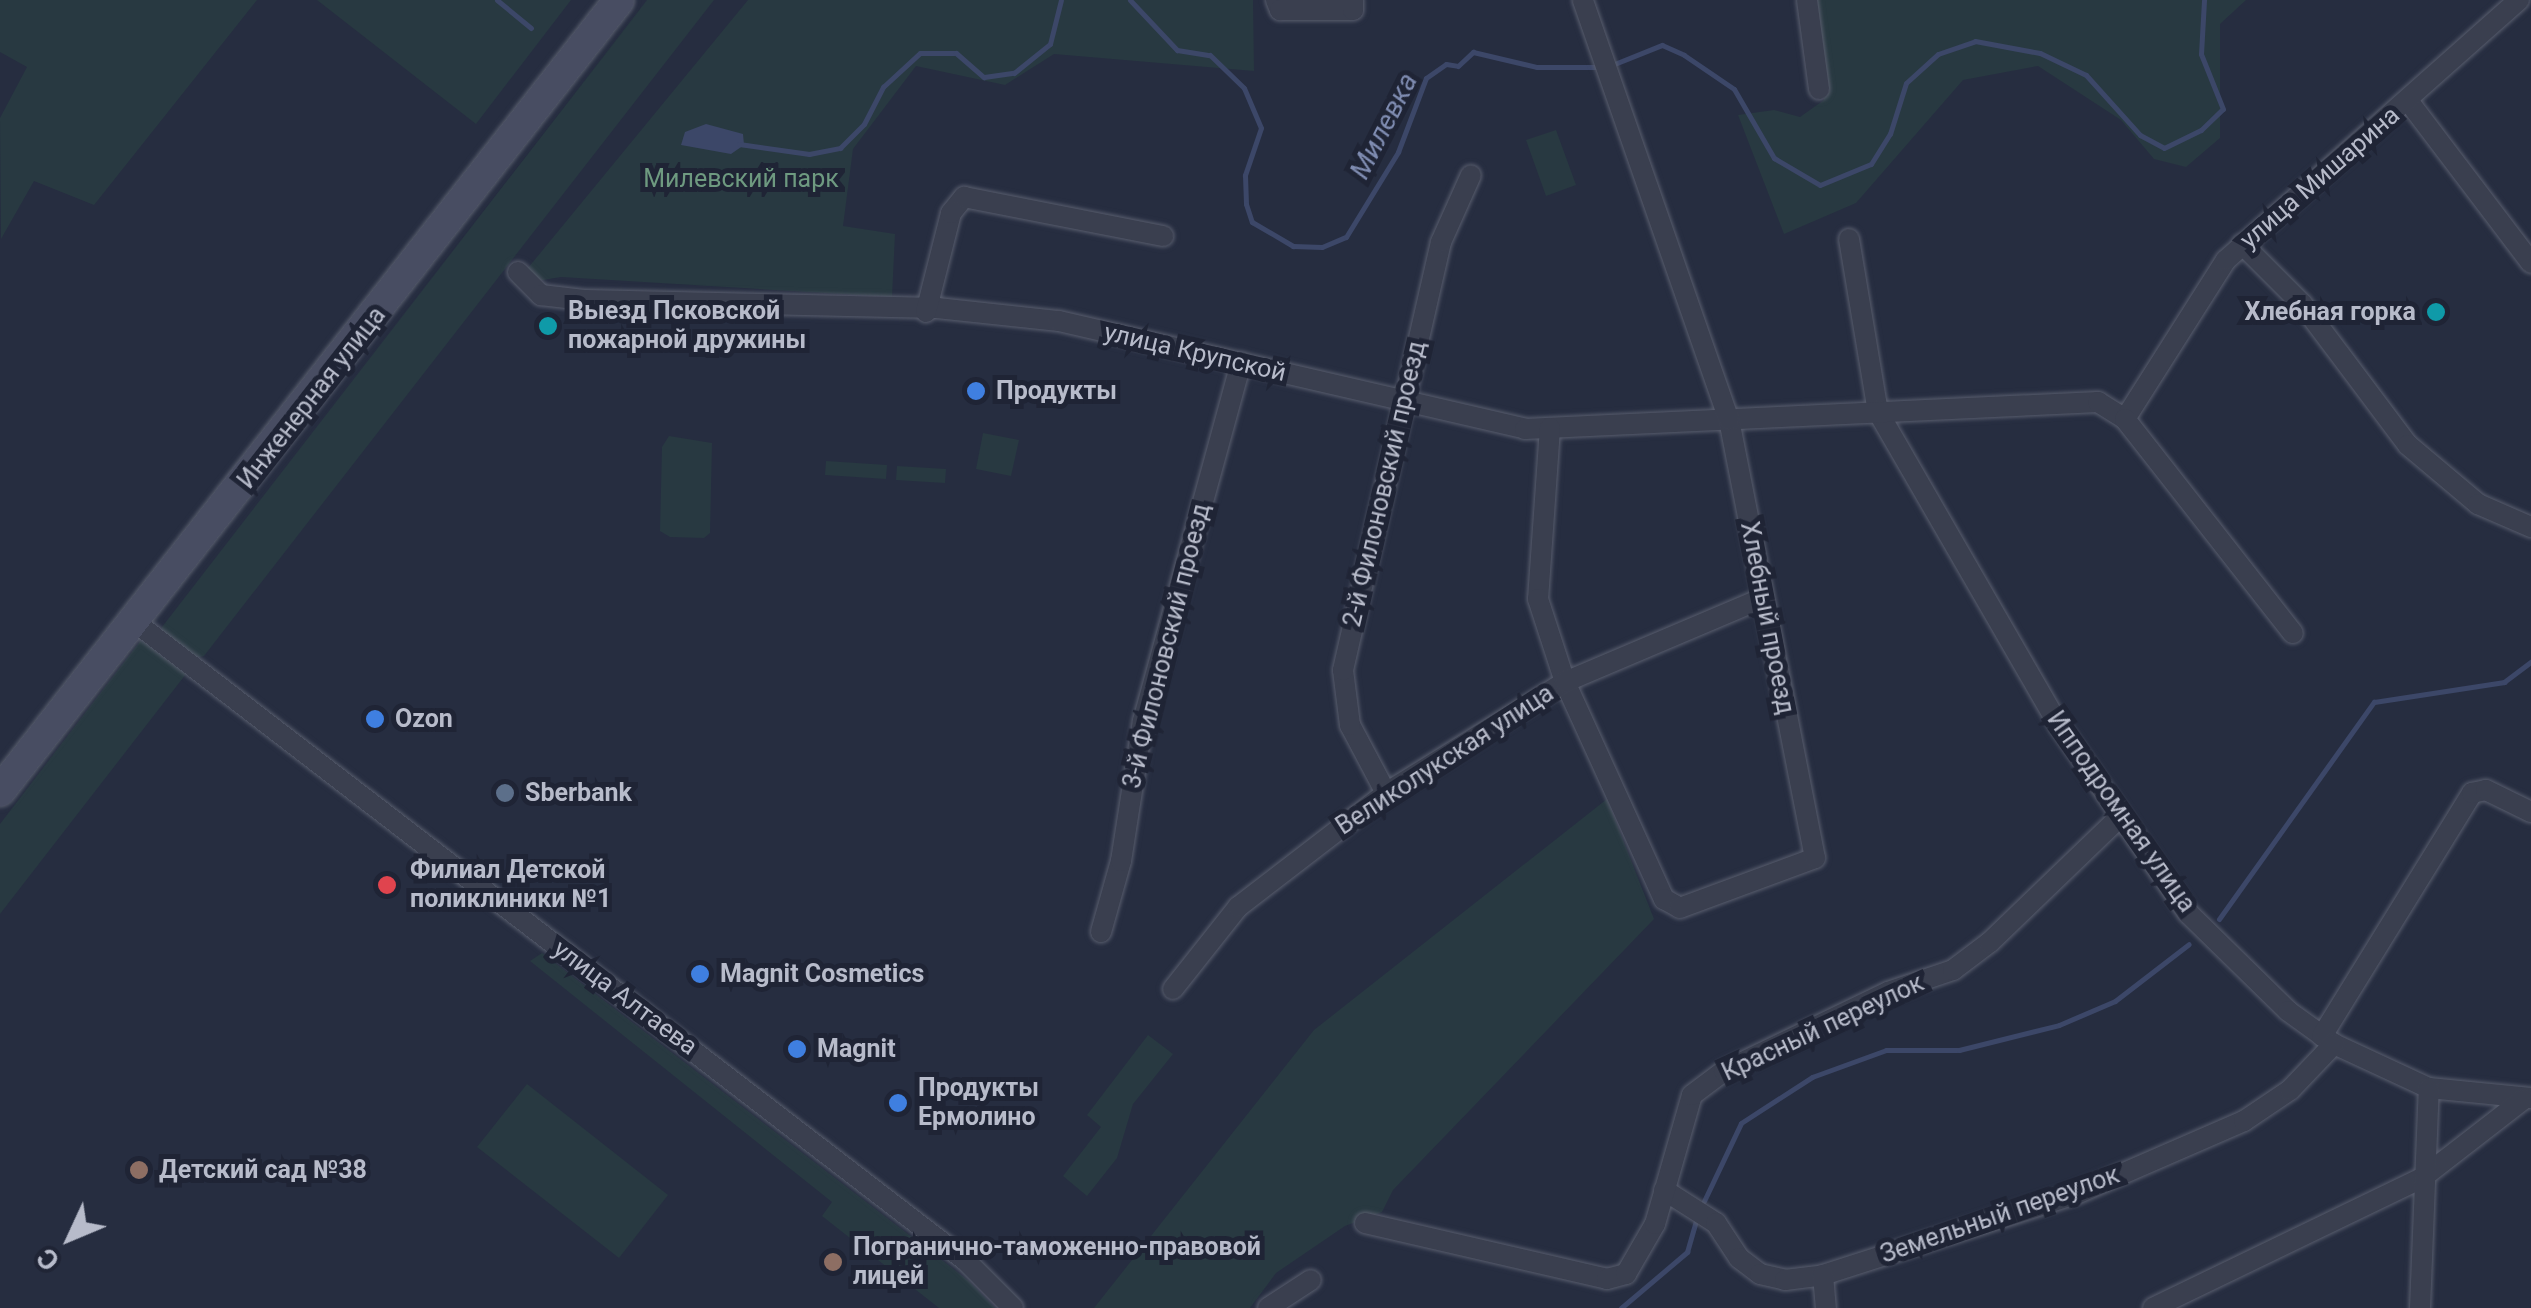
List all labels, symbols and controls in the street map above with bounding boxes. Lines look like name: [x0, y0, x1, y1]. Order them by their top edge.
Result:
water label: Милевка: [1343, 67, 1425, 185]
street label: улица Мишарина: [2234, 101, 2406, 255]
park label: Милевский парк: [643, 164, 839, 194]
place label: Выезд Псковской пожарной дружины: [568, 297, 806, 356]
place label: Хлебная горка: [2245, 297, 2416, 327]
street label: Инженерная улица: [232, 301, 392, 495]
marker: Хлебная горка: [2425, 301, 2447, 323]
marker: Выезд Псковской пожарной дружины: [537, 315, 559, 337]
street label: улица Крупской: [1101, 317, 1289, 389]
street label: 2-й Филоновский проезд: [1337, 338, 1433, 630]
place label: Продукты: [996, 376, 1117, 406]
marker: Продукты: [965, 380, 987, 402]
street label: 3-й Филоновский проезд: [1117, 501, 1217, 791]
street label: Хлебный проезд: [1734, 519, 1800, 717]
street label: Великолукская улица: [1331, 678, 1559, 842]
place label: Ozon: [395, 704, 453, 734]
street label: Ипподромная улица: [2040, 706, 2202, 918]
marker: Ozon: [364, 708, 386, 730]
place label: Sberbank: [525, 778, 632, 808]
marker: Sberbank: [494, 782, 516, 804]
place label: Филиал Детской поликлиники №1: [410, 856, 611, 915]
marker: Филиал Детской поликлиники №1: [374, 872, 400, 898]
street label: улица Алтаева: [547, 934, 703, 1062]
place label: Magnit Cosmetics: [720, 959, 924, 989]
marker: Magnit Cosmetics: [689, 963, 711, 985]
street label: Красный переулок: [1717, 968, 1929, 1088]
place label: Magnit: [817, 1034, 896, 1064]
marker: Magnit: [786, 1038, 808, 1060]
place label: Продукты Ермолино: [918, 1074, 1039, 1133]
marker: Продукты Ермолино: [887, 1092, 909, 1114]
place label: Детский сад №38: [159, 1155, 367, 1185]
marker: Детский сад №38: [128, 1159, 150, 1181]
street label: Земельный переулок: [1877, 1160, 2123, 1270]
north arrow: [20, 1188, 120, 1288]
place label: Погранично-таможенно-правовой лицей: [853, 1233, 1261, 1292]
text: С: [30, 1241, 66, 1277]
marker: Погранично-таможенно-правовой лицей: [822, 1251, 844, 1273]

